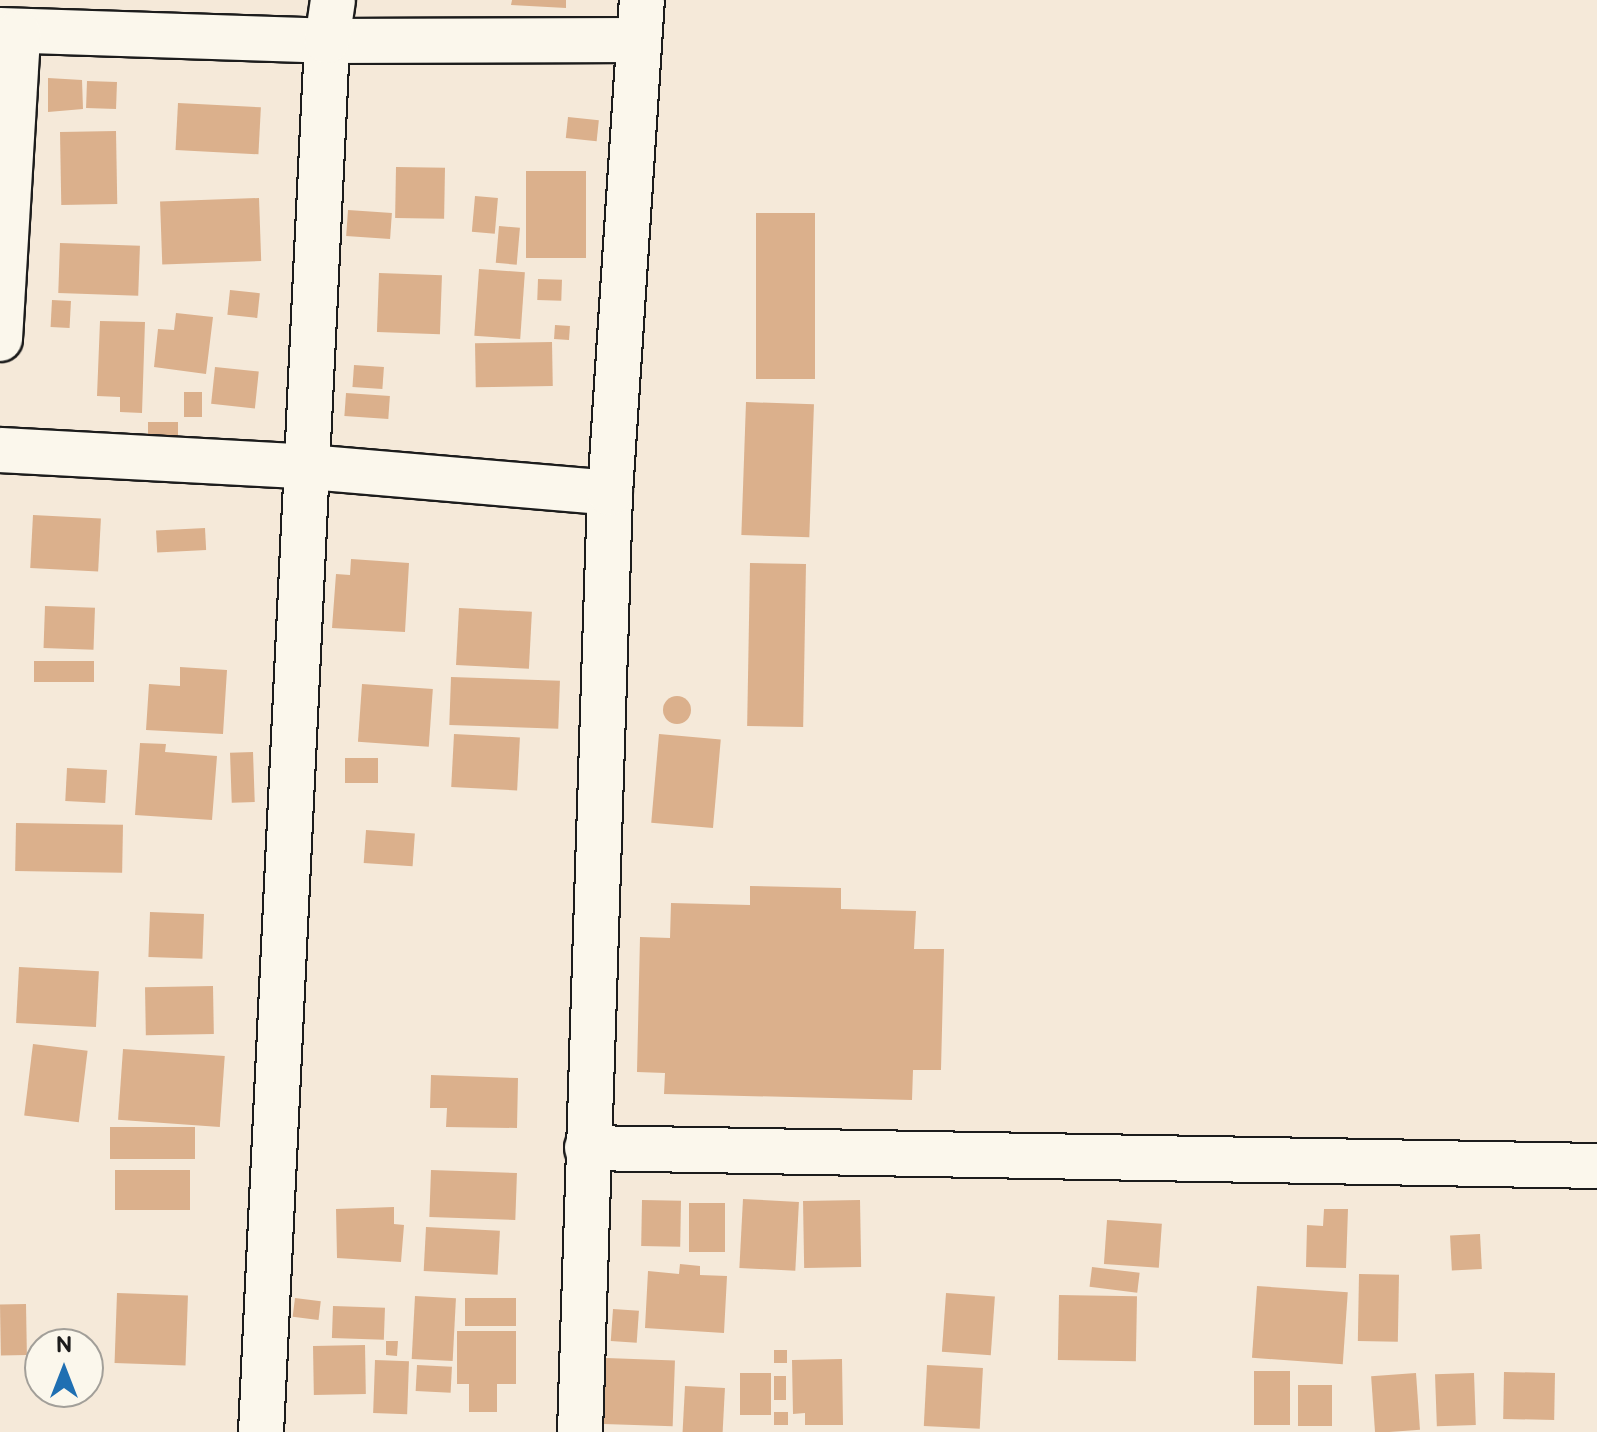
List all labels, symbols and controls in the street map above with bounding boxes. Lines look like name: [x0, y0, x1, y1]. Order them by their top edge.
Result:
north arrow: [24, 1328, 104, 1408]
text: N: [56, 1332, 72, 1359]

